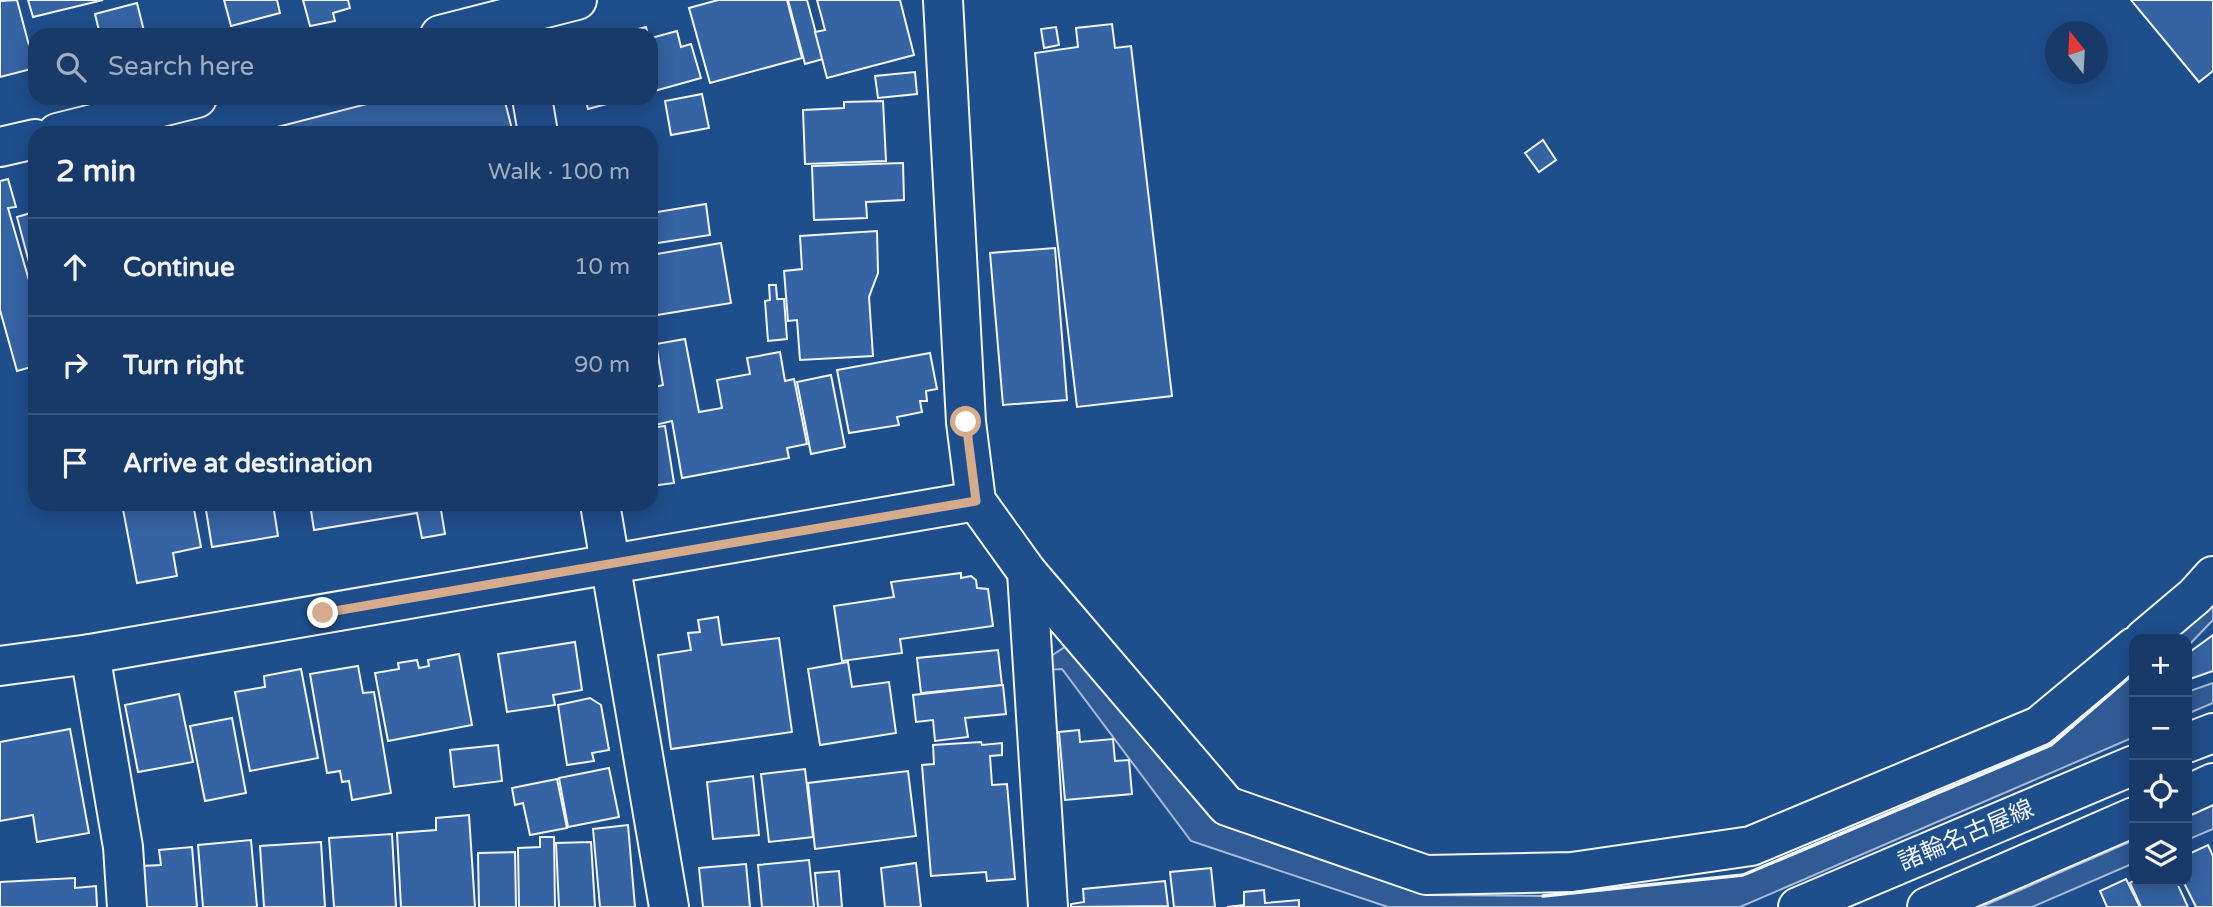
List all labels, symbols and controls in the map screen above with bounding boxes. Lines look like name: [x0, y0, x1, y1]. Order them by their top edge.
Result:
north arrow: [2045, 21, 2108, 84]
search box: [28, 28, 658, 105]
icon: search: [52, 48, 90, 86]
text: Search here: [108, 51, 254, 82]
text: 2 min: [56, 153, 136, 190]
text: Walk · 100 m: [488, 158, 630, 186]
icon: ahead: [56, 248, 94, 286]
text: Continue: [123, 252, 235, 283]
text: 10 m: [574, 253, 630, 281]
icon: right: [56, 346, 94, 384]
text: Turn right: [123, 350, 244, 381]
text: 90 m: [574, 351, 630, 379]
route start: [950, 406, 981, 437]
icon: arrive: [56, 444, 94, 482]
text: Arrive at destination: [123, 448, 373, 479]
route end: [307, 597, 338, 628]
map controls: [2129, 634, 2192, 886]
button: +: [2129, 634, 2192, 697]
button: −: [2129, 697, 2192, 760]
button: locate: [2129, 760, 2192, 823]
street label: 諸輪名古屋線: [1894, 794, 2038, 877]
button: layers: [2129, 823, 2192, 886]

